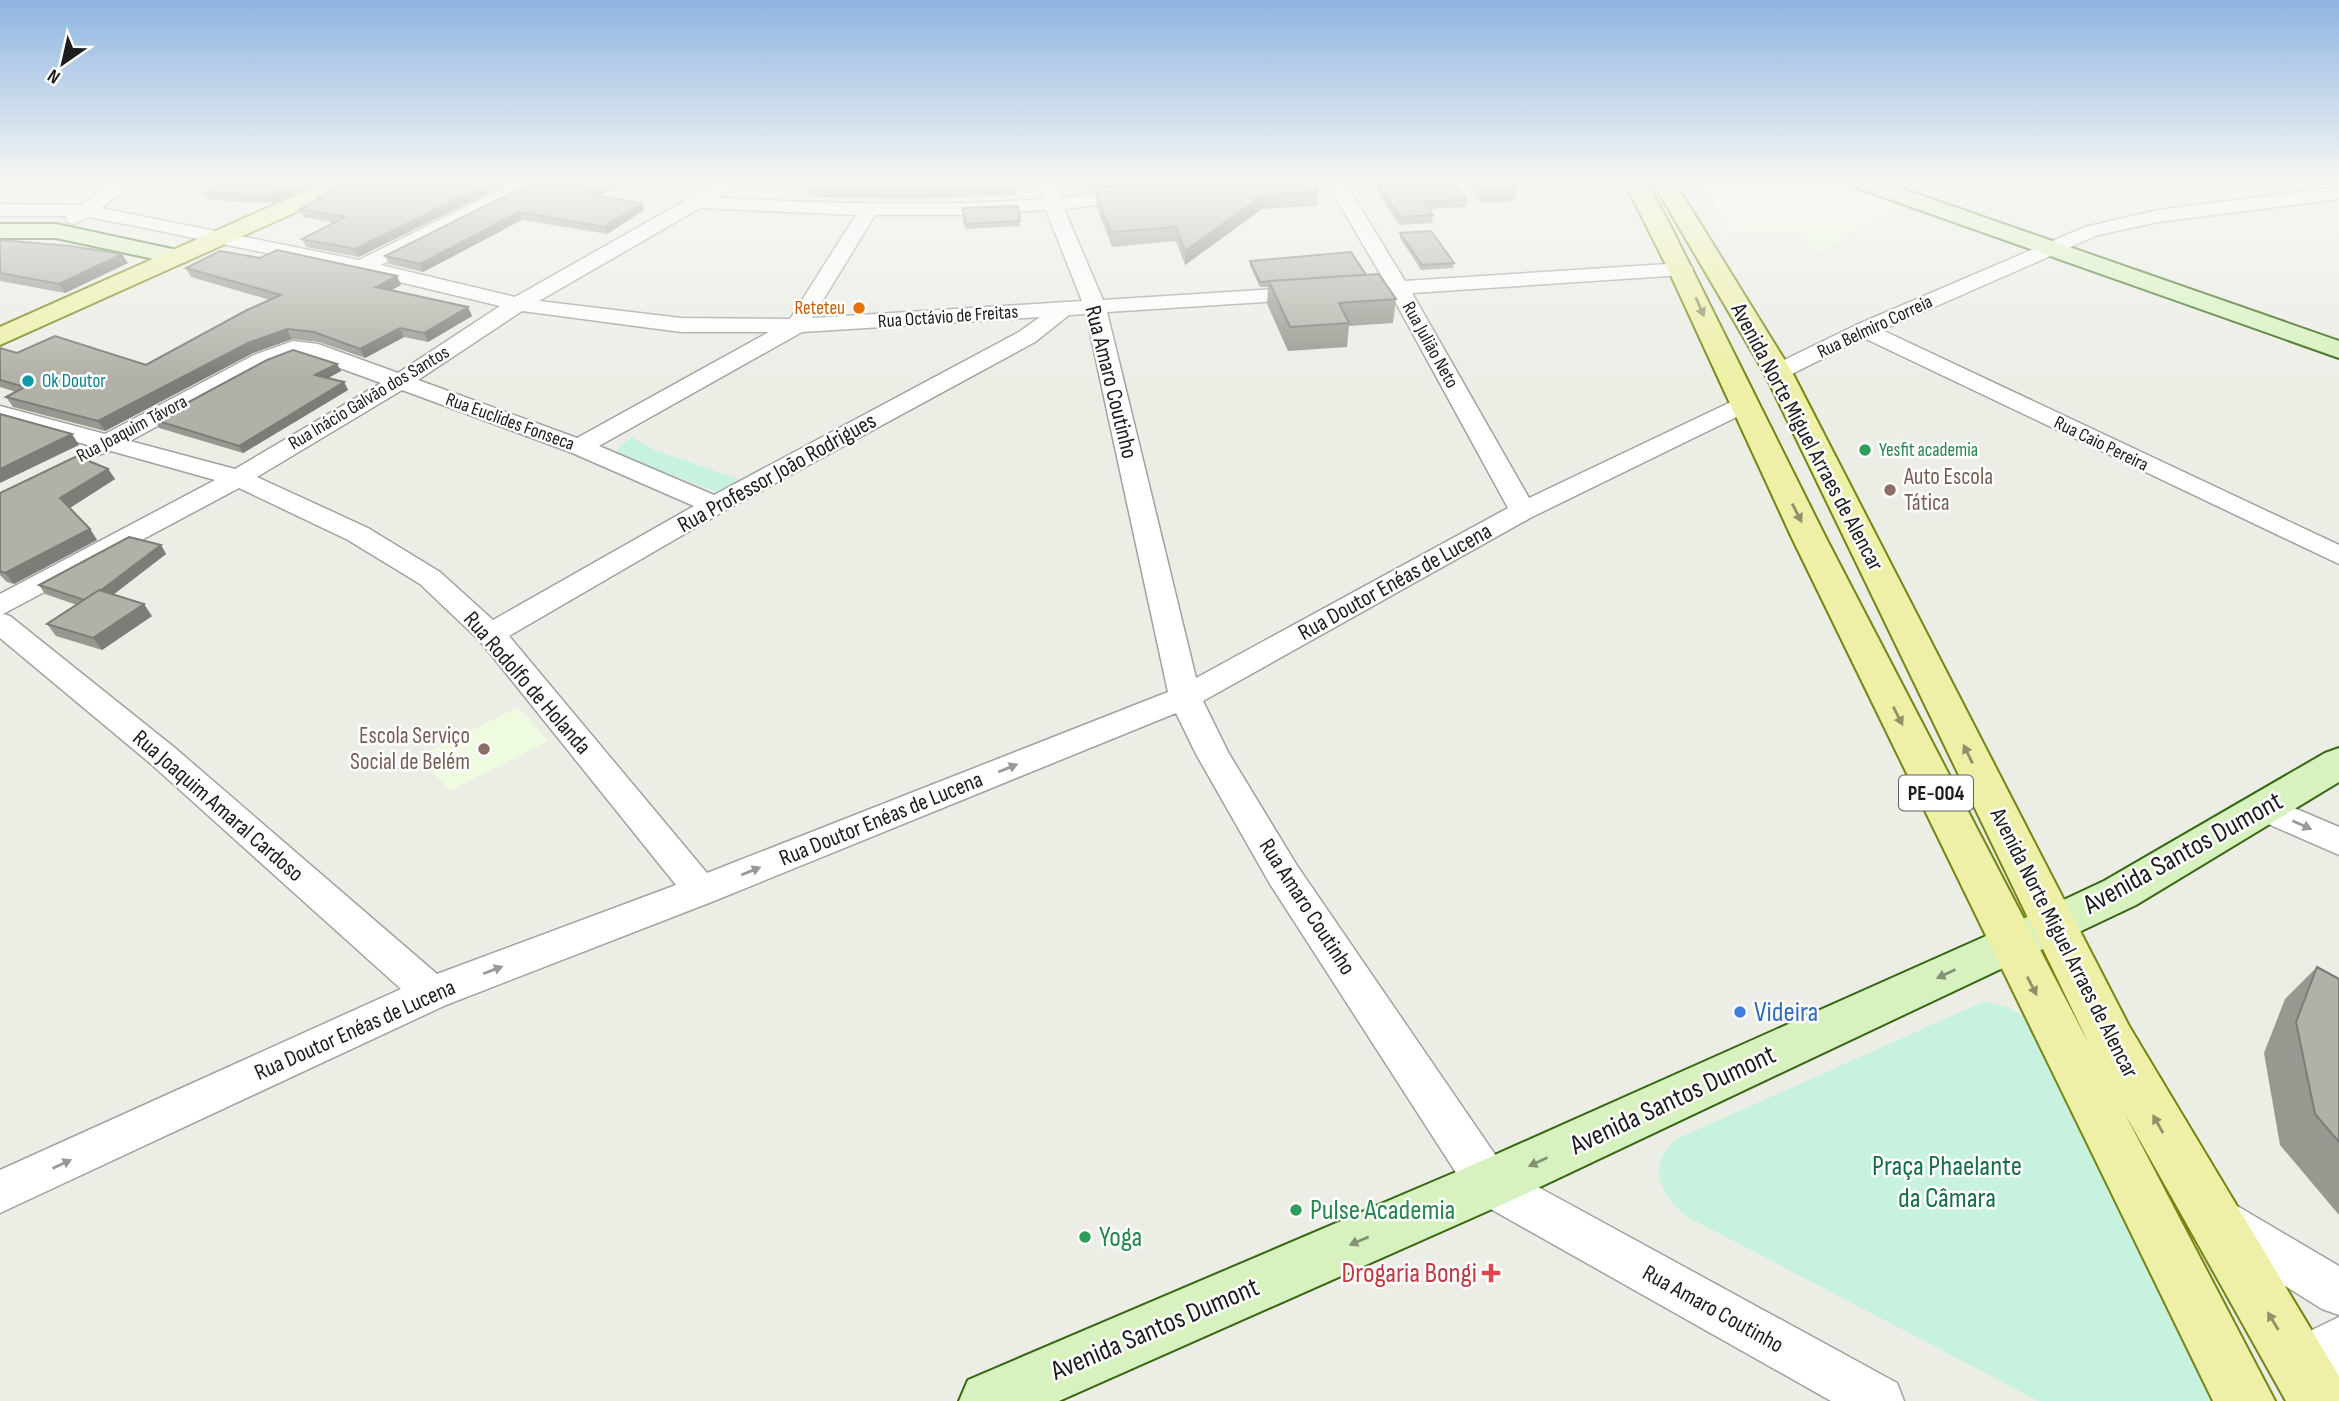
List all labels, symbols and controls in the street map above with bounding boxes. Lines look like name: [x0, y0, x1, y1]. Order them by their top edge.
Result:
north arrow: [28, 28, 98, 98]
text: N: [44, 63, 65, 88]
street label: Rua Belmiro Correia: [1814, 290, 1936, 364]
place label: Reteteu: [794, 297, 845, 320]
one-way arrow: [1694, 297, 1706, 317]
street label: Rua Julião Neto: [1397, 298, 1463, 392]
street label: Avenida Norte Miguel Arraes de Alencar: [1724, 298, 1890, 576]
marker: Reteteu: [851, 300, 867, 316]
street label: Rua Octávio de Freitas: [877, 301, 1019, 333]
street label: Rua Amaro Coutinho: [1078, 303, 1144, 461]
street label: Rua Inácio Galvão dos Santos: [284, 341, 454, 455]
place label: Ok Doutor: [42, 370, 106, 393]
marker: Ok Doutor: [20, 373, 36, 389]
street label: Rua Euclides Fonseca: [442, 388, 578, 456]
street label: Rua Joaquim Távora: [73, 390, 191, 468]
street label: Rua Professor João Rodrigues: [673, 407, 881, 539]
street label: Rua Caio Pereira: [2050, 411, 2152, 477]
place label: Yesfit academia: [1879, 439, 1978, 462]
marker: Yesfit academia: [1857, 442, 1873, 458]
place label: Auto Escola Tática: [1903, 463, 1993, 517]
marker: Auto Escola Tática: [1882, 482, 1898, 498]
one-way arrow: [1791, 503, 1802, 523]
street label: Rua Doutor Enéas de Lucena: [1293, 517, 1497, 647]
street label: Rua Rodolfo de Holanda: [457, 606, 597, 760]
one-way arrow: [1893, 706, 1904, 726]
place label: Escola Serviço Social de Belém: [350, 722, 470, 776]
street label: Rua Joaquim Amaral Cardoso: [127, 724, 309, 888]
marker: Escola Serviço Social de Belém: [476, 741, 492, 757]
one-way arrow: [1962, 744, 1973, 764]
one-way arrow: [997, 762, 1018, 773]
street label: Rua Doutor Enéas de Lucena: [775, 765, 987, 873]
road number: PE-004: [1899, 776, 1973, 810]
street label: Avenida Santos Dumont: [2077, 785, 2288, 922]
street label: Avenida Norte Miguel Arraes de Alencar: [1983, 803, 2145, 1083]
one-way arrow: [2291, 820, 2312, 831]
street label: Rua Amaro Coutinho: [1253, 834, 1361, 980]
one-way arrow: [741, 865, 762, 876]
one-way arrow: [482, 964, 503, 975]
one-way arrow: [1935, 969, 1956, 980]
street label: Rua Doutor Enéas de Lucena: [250, 973, 460, 1087]
one-way arrow: [2027, 976, 2038, 996]
place label: Videira: [1754, 996, 1818, 1029]
marker: Videira: [1732, 1004, 1748, 1020]
street label: Avenida Santos Dumont: [1564, 1038, 1781, 1162]
one-way arrow: [2152, 1115, 2164, 1134]
park label: Praça Phaelante da Câmara: [1872, 1150, 2022, 1215]
one-way arrow: [1528, 1157, 1549, 1168]
one-way arrow: [52, 1158, 72, 1170]
place label: Pulse Academia: [1310, 1194, 1455, 1227]
marker: Pulse Academia: [1288, 1202, 1304, 1218]
place label: Yoga: [1099, 1221, 1142, 1254]
marker: Yoga: [1077, 1229, 1093, 1245]
one-way arrow: [1348, 1236, 1369, 1247]
place label: Drogaria Bongi: [1342, 1257, 1477, 1290]
street label: Rua Amaro Coutinho: [1638, 1259, 1788, 1359]
marker: Drogaria Bongi: [1483, 1265, 1499, 1281]
street label: Avenida Santos Dumont: [1045, 1270, 1264, 1388]
one-way arrow: [2266, 1312, 2279, 1331]

